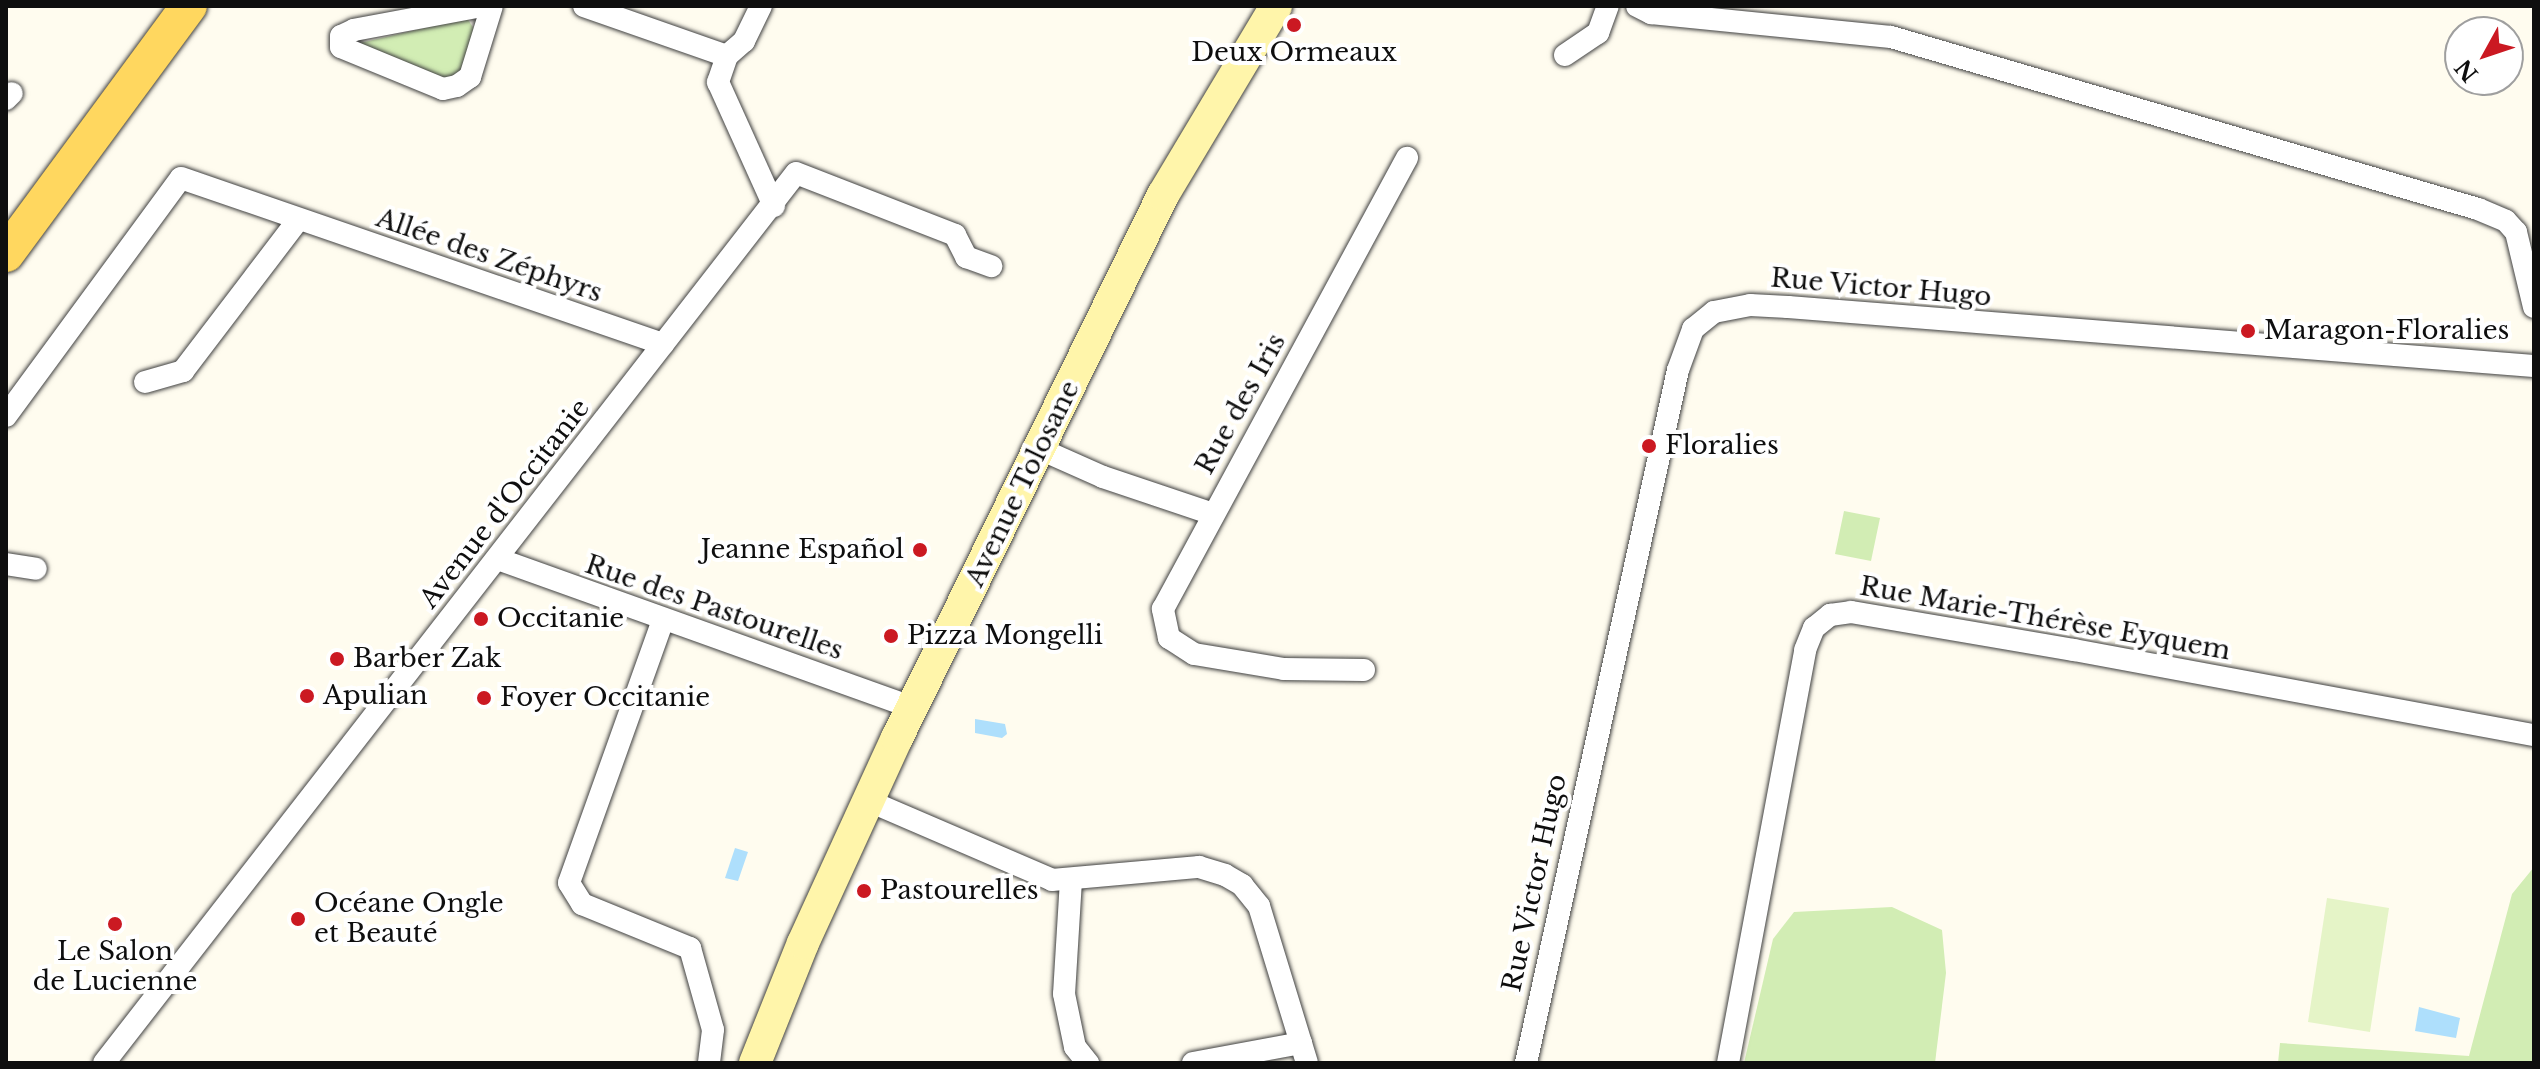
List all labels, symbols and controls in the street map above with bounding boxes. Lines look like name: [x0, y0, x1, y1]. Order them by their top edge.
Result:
marker: Deux Ormeaux: [1285, 16, 1303, 34]
north arrow: [2444, 16, 2524, 96]
place label: Deux Ormeaux: [1191, 37, 1397, 69]
text: N: [2450, 54, 2484, 87]
street label: Allée des Zéphyrs: [372, 203, 606, 309]
street label: Rue Victor Hugo: [1768, 263, 1994, 313]
place label: Maragon-Floralies: [2264, 315, 2509, 347]
marker: Maragon-Floralies: [2239, 322, 2257, 340]
street label: Rue des Iris: [1190, 328, 1292, 480]
street label: Avenue Tolosane: [959, 376, 1087, 592]
street label: Avenue d'Occitanie: [414, 393, 596, 615]
place label: Floralies: [1665, 430, 1779, 462]
marker: Floralies: [1640, 437, 1658, 455]
place label: Jeanne Español: [701, 534, 904, 566]
marker: Jeanne Español: [911, 541, 929, 559]
street label: Rue des Pastourelles: [581, 549, 847, 667]
street label: Rue Marie-Thérèse Eyquem: [1857, 571, 2233, 667]
place label: Occitanie: [497, 603, 624, 635]
marker: Occitanie: [472, 610, 490, 628]
place label: Pizza Mongelli: [907, 620, 1103, 652]
marker: Pizza Mongelli: [882, 627, 900, 645]
place label: Barber Zak: [353, 643, 502, 675]
marker: Barber Zak: [328, 650, 346, 668]
place label: Apulian: [323, 680, 428, 712]
place label: Foyer Occitanie: [500, 682, 711, 714]
marker: Apulian: [298, 687, 316, 705]
marker: Foyer Occitanie: [475, 689, 493, 707]
street label: Rue Victor Hugo: [1497, 771, 1573, 995]
place label: Pastourelles: [880, 875, 1039, 907]
marker: Pastourelles: [855, 882, 873, 900]
place label: Océane Ongle et Beauté: [314, 888, 504, 950]
marker: Océane Ongle et Beauté: [289, 910, 307, 928]
marker: Le Salon de Lucienne: [106, 915, 124, 933]
place label: Le Salon de Lucienne: [33, 936, 197, 998]

